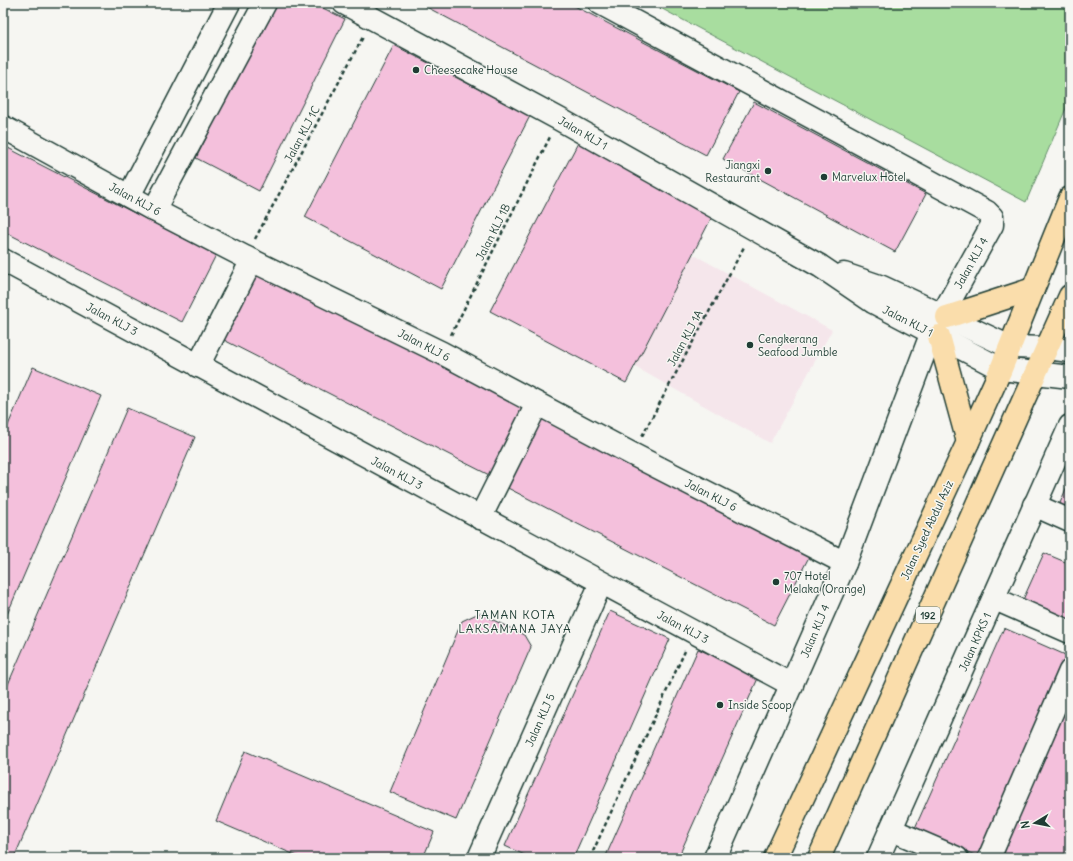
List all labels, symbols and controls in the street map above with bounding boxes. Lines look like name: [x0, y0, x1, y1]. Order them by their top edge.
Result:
place label: Cheesecake House: [424, 63, 518, 77]
marker: Cheesecake House: [411, 65, 421, 75]
street label: Jalan KLJ 1C: [281, 103, 323, 165]
street label: Jalan KLJ 1: [556, 113, 610, 153]
place label: Jiangxi Restaurant: [705, 158, 760, 185]
marker: Jiangxi Restaurant: [763, 166, 773, 176]
place label: Marvelux Hotel: [832, 170, 906, 184]
marker: Marvelux Hotel: [819, 172, 829, 182]
street label: Jalan KLJ 6: [107, 180, 163, 218]
street label: Jalan KLJ 1B: [473, 201, 513, 263]
street label: Jalan KLJ 4: [951, 235, 991, 291]
street label: Jalan KLJ 3: [84, 300, 140, 338]
street label: Jalan KLJ 1: [880, 302, 936, 340]
street label: Jalan KLJ 1A: [664, 307, 706, 369]
street label: Jalan KLJ 6: [396, 326, 452, 364]
place label: Cengkerang Seafood Jumble: [758, 332, 837, 359]
marker: Cengkerang Seafood Jumble: [745, 340, 755, 350]
street label: Jalan KLJ 3: [369, 454, 425, 492]
street label: Jalan KLJ 6: [683, 476, 739, 514]
street label: Jalan Syed Abdul Aziz: [898, 478, 956, 582]
place label: 707 Hotel Melaka (Orange): [784, 569, 866, 596]
marker: 707 Hotel Melaka (Orange): [771, 577, 781, 587]
street label: Jalan KLJ 4: [797, 602, 833, 660]
district label: TAMAN KOTA LAKSAMANA JAYA: [458, 607, 572, 636]
road number: 192: [916, 607, 940, 623]
street label: Jalan KLJ 3: [655, 608, 711, 646]
street label: Jalan KPKS 1: [956, 610, 994, 674]
street label: Jalan KLJ 5: [522, 691, 558, 749]
place label: Inside Scoop: [728, 698, 792, 712]
marker: Inside Scoop: [715, 700, 725, 710]
north arrow: [1015, 803, 1055, 843]
text: N: [1018, 820, 1033, 830]

